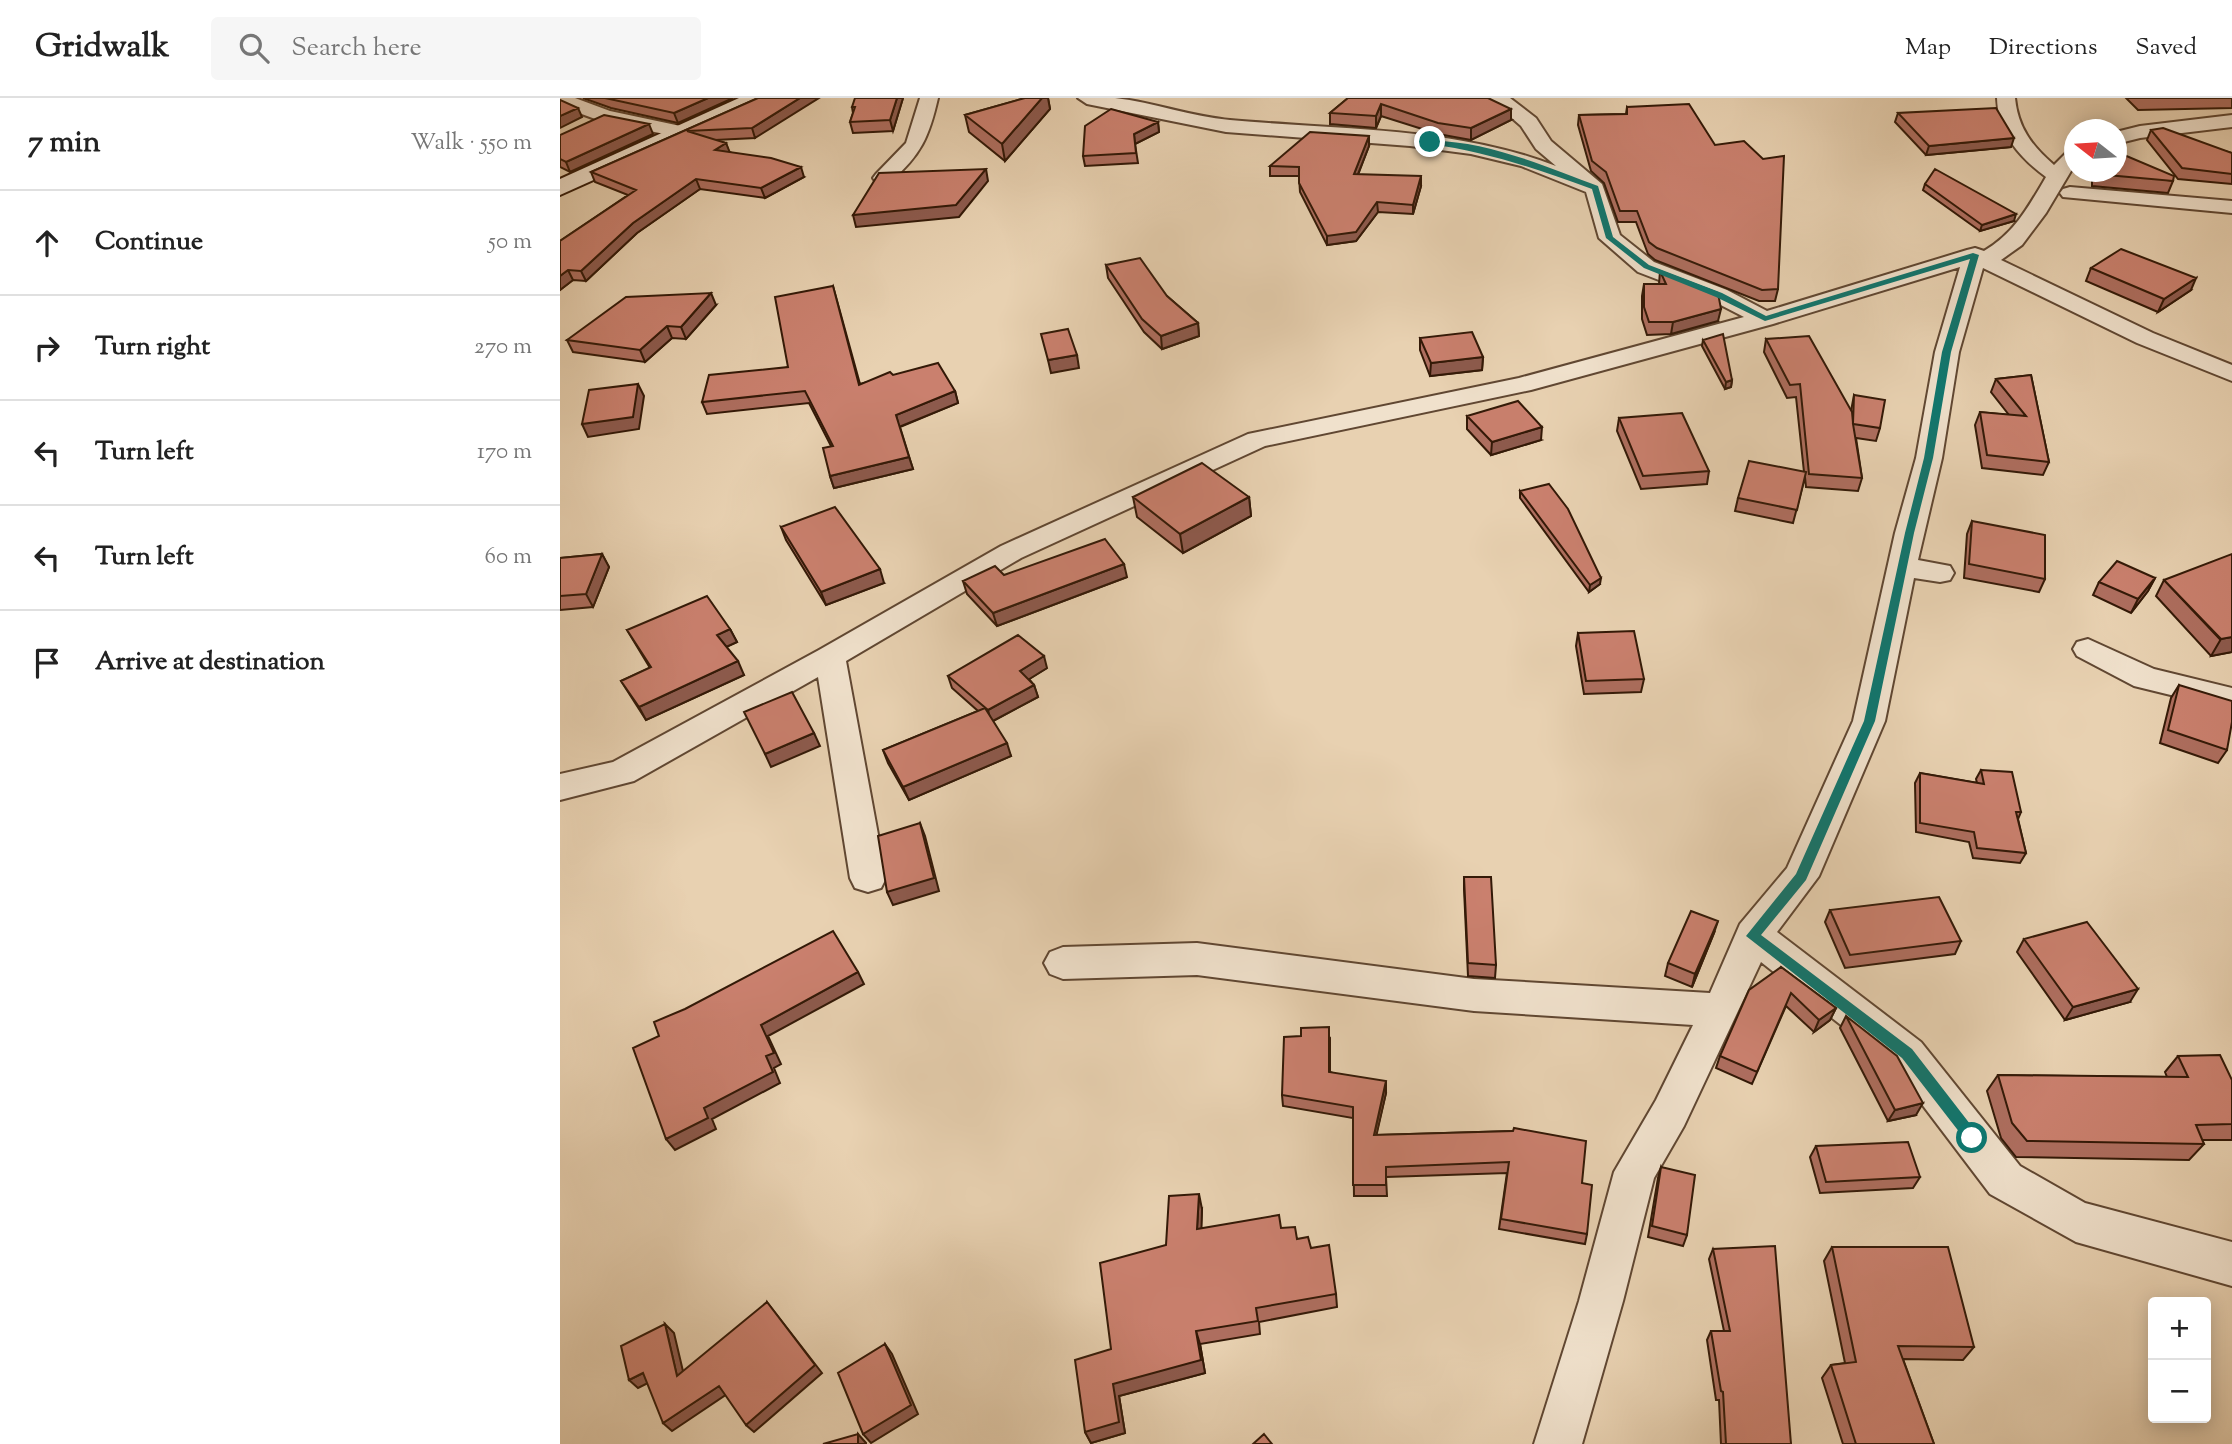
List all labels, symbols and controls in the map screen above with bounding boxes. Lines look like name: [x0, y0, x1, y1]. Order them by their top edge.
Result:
search box: [211, 17, 701, 80]
text: Gridwalk: [35, 24, 169, 72]
icon: search: [235, 29, 273, 67]
text: Search here: [291, 30, 422, 67]
text: Map: [1905, 31, 1951, 65]
text: Directions: [1989, 31, 2097, 65]
text: Saved: [2135, 31, 2197, 65]
north arrow: [2064, 119, 2127, 182]
text: 7 min: [28, 122, 100, 165]
route end: [1414, 126, 1445, 157]
text: Walk · 550 m: [410, 127, 532, 160]
icon: ahead: [28, 224, 66, 262]
text: Continue: [95, 224, 203, 261]
text: 50 m: [488, 226, 532, 259]
icon: right: [28, 329, 66, 367]
text: Turn right: [95, 329, 210, 366]
text: 270 m: [474, 331, 532, 364]
icon: left: [28, 434, 66, 472]
text: Turn left: [95, 434, 194, 471]
text: 170 m: [477, 436, 532, 469]
icon: left: [28, 539, 66, 577]
text: Turn left: [95, 539, 194, 576]
text: 60 m: [484, 541, 532, 574]
icon: arrive: [28, 644, 66, 682]
text: Arrive at destination: [95, 644, 325, 681]
route start: [1956, 1122, 1987, 1153]
map controls: [2148, 1297, 2211, 1423]
button: +: [2148, 1297, 2211, 1360]
button: −: [2148, 1360, 2211, 1423]

